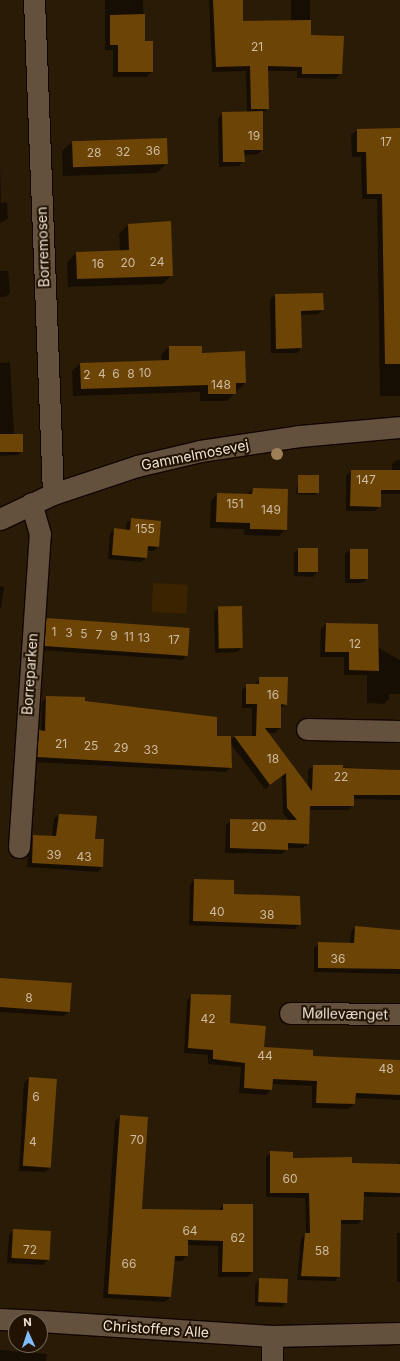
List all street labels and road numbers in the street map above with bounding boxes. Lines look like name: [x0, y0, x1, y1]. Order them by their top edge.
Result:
street label: Borremosen: [33, 206, 53, 288]
street label: Gammelmosevej: [140, 436, 250, 474]
street label: Borreparken: [19, 632, 41, 716]
street label: Møllevænget: [302, 1005, 388, 1023]
street label: Christoffers Alle: [102, 1317, 210, 1341]

